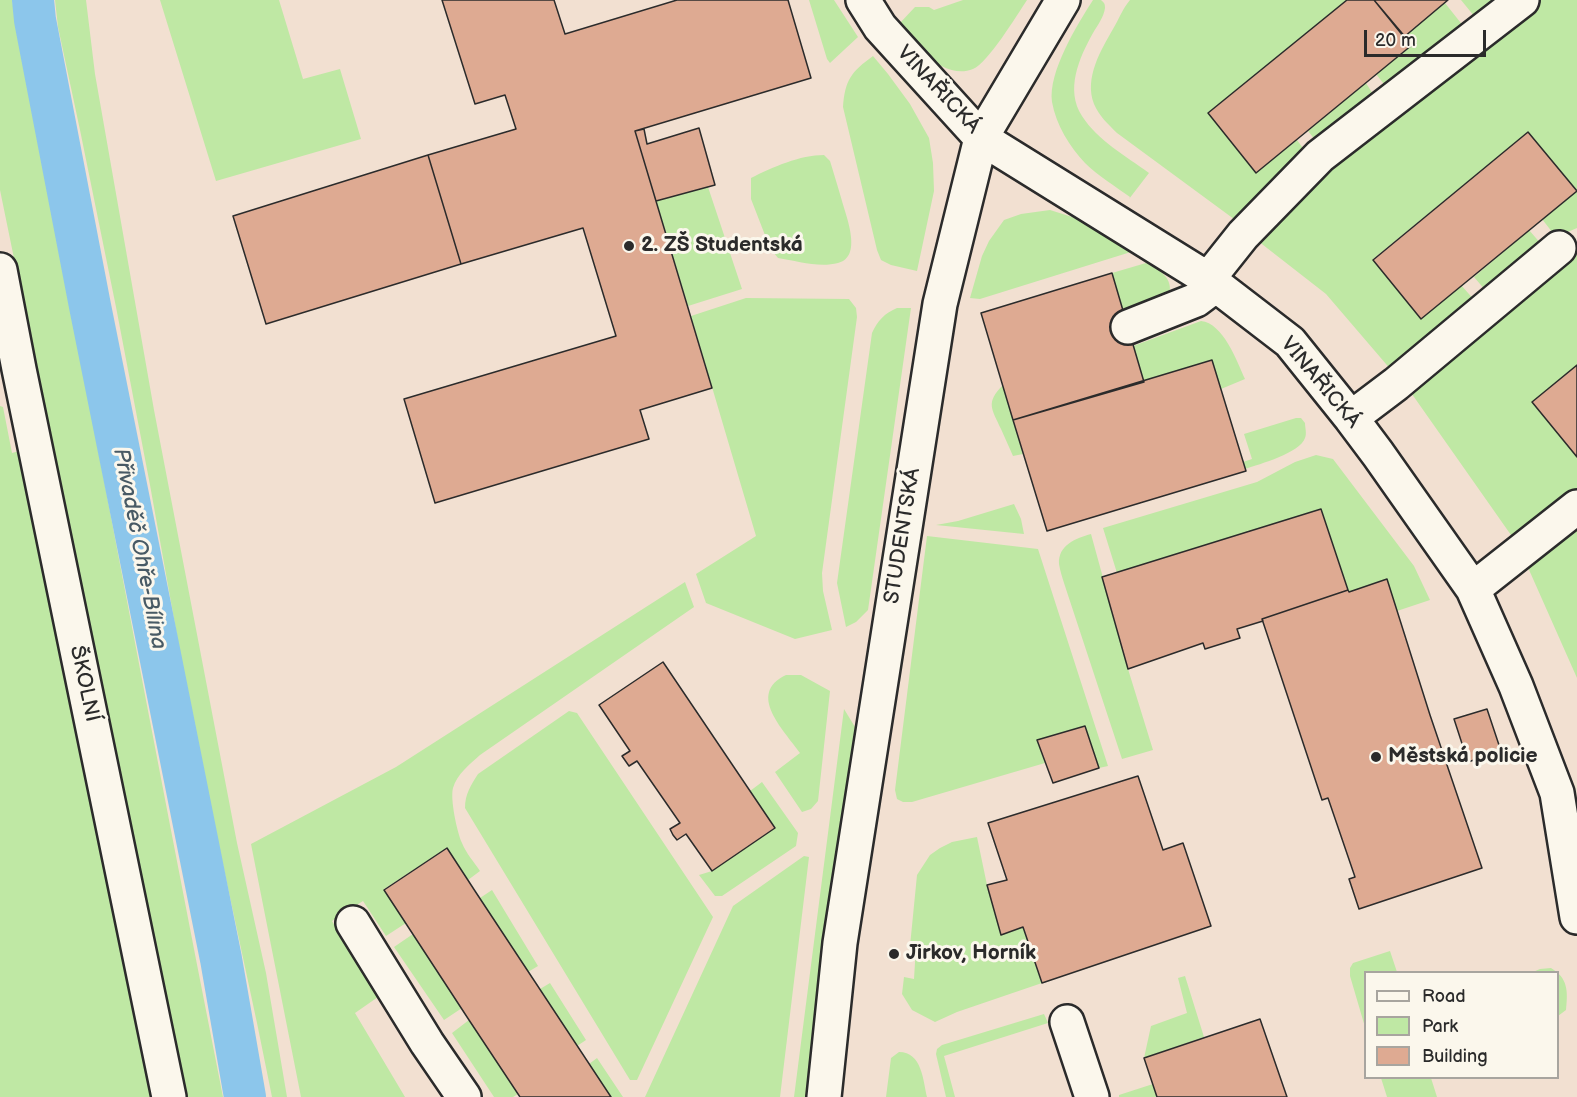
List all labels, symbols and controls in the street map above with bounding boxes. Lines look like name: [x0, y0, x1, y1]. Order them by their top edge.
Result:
scale bar: [1367, 18, 1488, 56]
text: 20 m: [1375, 30, 1416, 51]
street label: VINAŘICKÁ: [891, 41, 985, 139]
place label: 2. ZŠ Studentská: [641, 233, 803, 259]
marker: 2. ZŠ Studentská: [622, 239, 636, 253]
street label: VINAŘICKÁ: [1275, 332, 1365, 434]
water label: Přivaděč Ohře-Bílina: [107, 446, 171, 652]
street label: STUDENTSKÁ: [880, 466, 926, 606]
street label: ŠKOLNÍ: [64, 643, 104, 725]
place label: Městská policie: [1388, 744, 1538, 770]
marker: Městská policie: [1369, 750, 1383, 764]
place label: Jirkov, Horník: [906, 941, 1036, 967]
marker: Jirkov, Horník: [887, 947, 901, 961]
legend: [1364, 971, 1559, 1079]
text: Road: [1422, 986, 1466, 1007]
text: Park: [1422, 1016, 1458, 1037]
text: Building: [1422, 1046, 1488, 1067]

